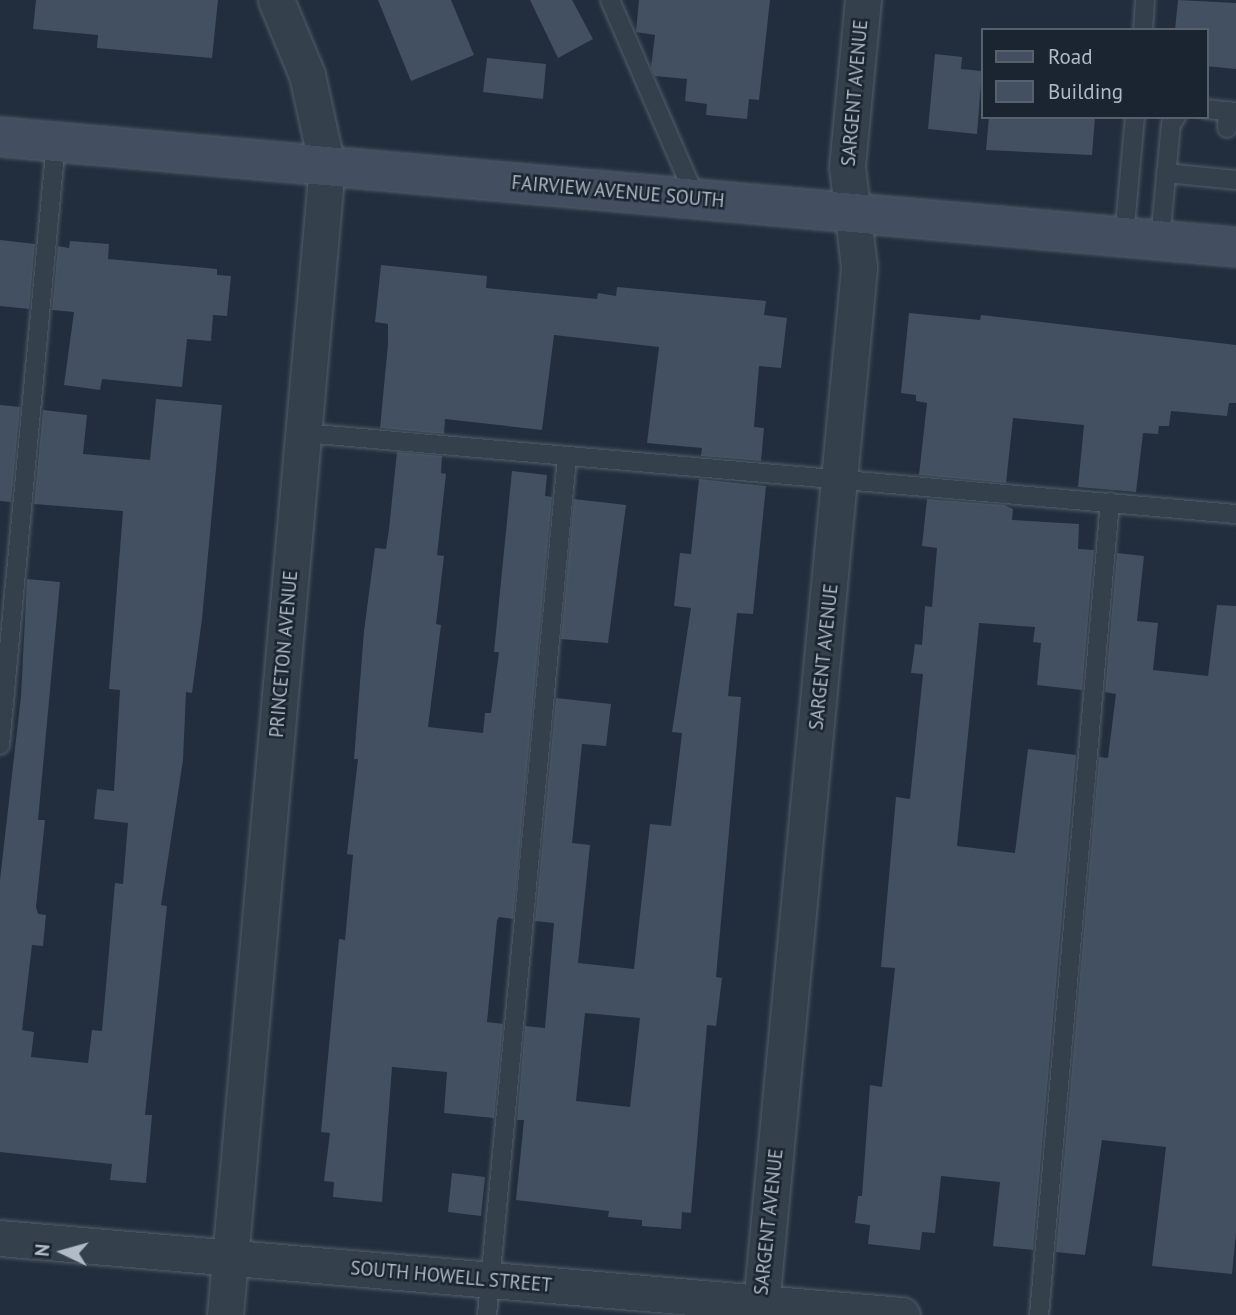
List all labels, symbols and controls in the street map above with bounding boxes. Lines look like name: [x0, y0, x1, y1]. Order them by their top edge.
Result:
street label: SARGENT AVENUE: [837, 18, 873, 168]
legend: [981, 28, 1208, 119]
text: Road: [1048, 43, 1092, 70]
text: Building: [1048, 78, 1123, 105]
street label: FAIRVIEW AVENUE SOUTH: [510, 171, 726, 213]
street label: PRINCETON AVENUE: [265, 569, 303, 739]
street label: SARGENT AVENUE: [805, 582, 843, 732]
street label: SARGENT AVENUE: [750, 1147, 788, 1297]
north arrow: [28, 1217, 98, 1287]
text: N: [30, 1243, 55, 1257]
street label: SOUTH HOWELL STREET: [349, 1257, 553, 1297]

